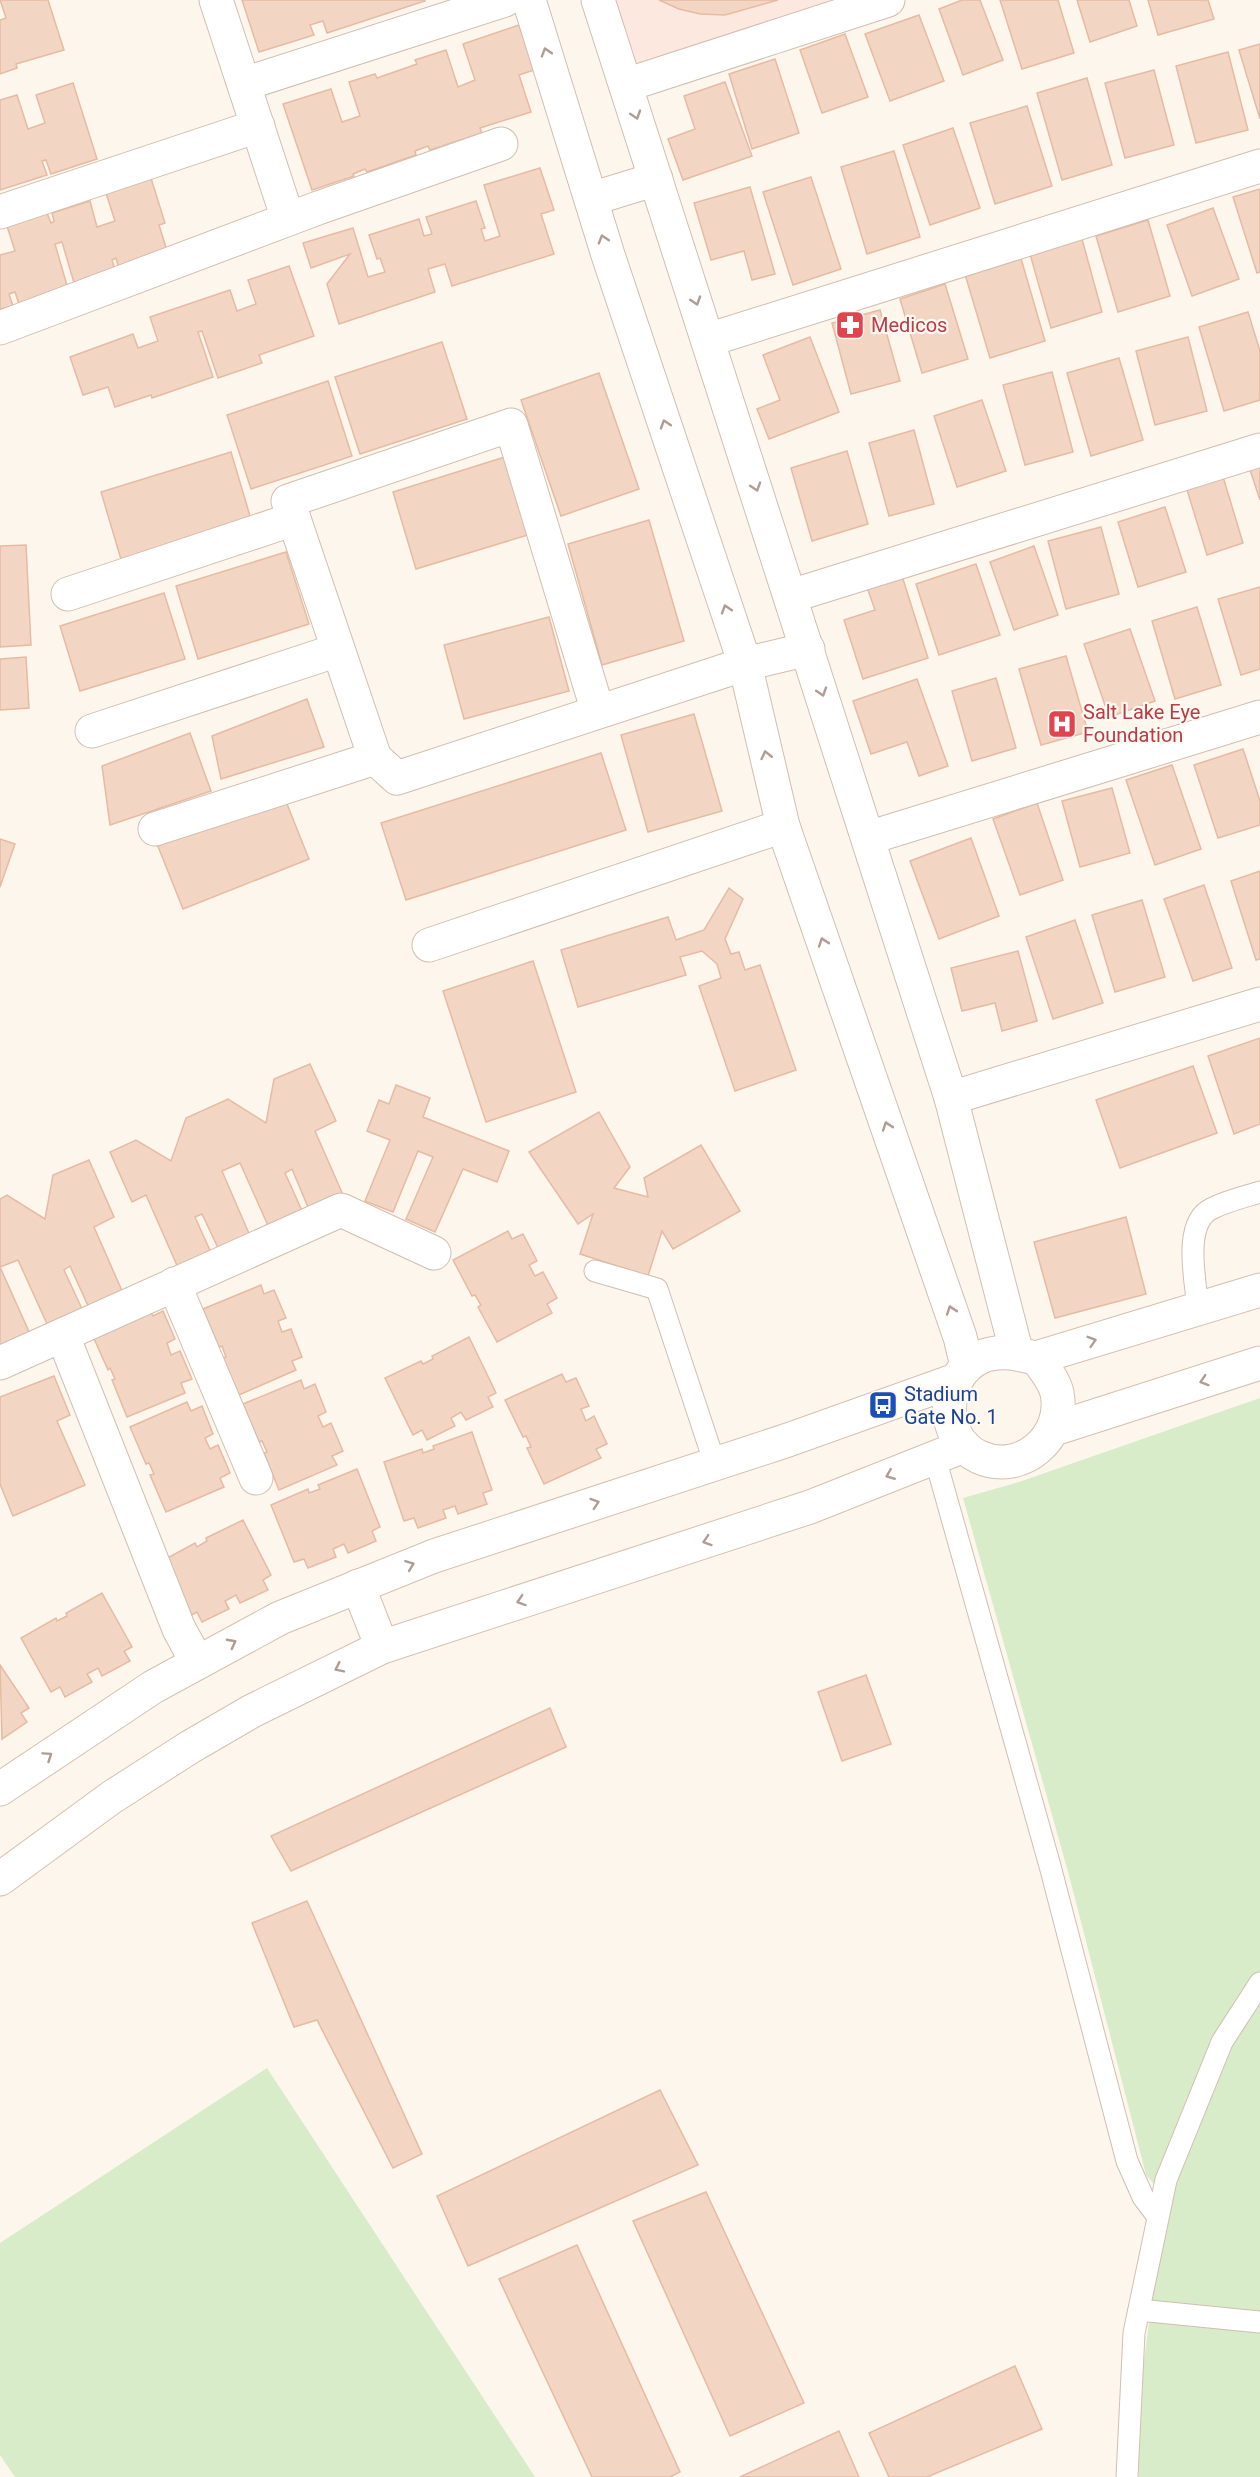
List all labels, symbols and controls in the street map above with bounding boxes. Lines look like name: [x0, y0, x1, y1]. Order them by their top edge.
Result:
one-way arrow: [541, 47, 553, 58]
one-way arrow: [628, 109, 641, 120]
one-way arrow: [598, 234, 610, 245]
one-way arrow: [689, 295, 701, 306]
pharmacy icon: Medicos: [834, 309, 866, 341]
place label: Medicos: [871, 313, 947, 337]
one-way arrow: [659, 419, 672, 430]
one-way arrow: [748, 481, 761, 492]
one-way arrow: [721, 604, 734, 615]
one-way arrow: [815, 686, 827, 697]
place label: Salt Lake Eye Foundation: [1083, 700, 1200, 747]
hospital icon: Salt Lake Eye Foundation: [1046, 708, 1078, 740]
one-way arrow: [761, 750, 774, 760]
one-way arrow: [818, 937, 831, 947]
one-way arrow: [882, 1121, 894, 1132]
one-way arrow: [946, 1305, 958, 1316]
one-way arrow: [1086, 1336, 1097, 1348]
one-way arrow: [1199, 1374, 1210, 1386]
place label: Stadium Gate No. 1: [904, 1382, 998, 1429]
bus stop icon: Stadium Gate No. 1: [867, 1389, 899, 1421]
one-way arrow: [886, 1468, 897, 1480]
one-way arrow: [589, 1498, 600, 1510]
one-way arrow: [702, 1533, 713, 1546]
one-way arrow: [404, 1560, 415, 1572]
one-way arrow: [516, 1594, 527, 1606]
one-way arrow: [226, 1639, 236, 1650]
one-way arrow: [334, 1661, 345, 1672]
one-way arrow: [41, 1752, 52, 1763]

